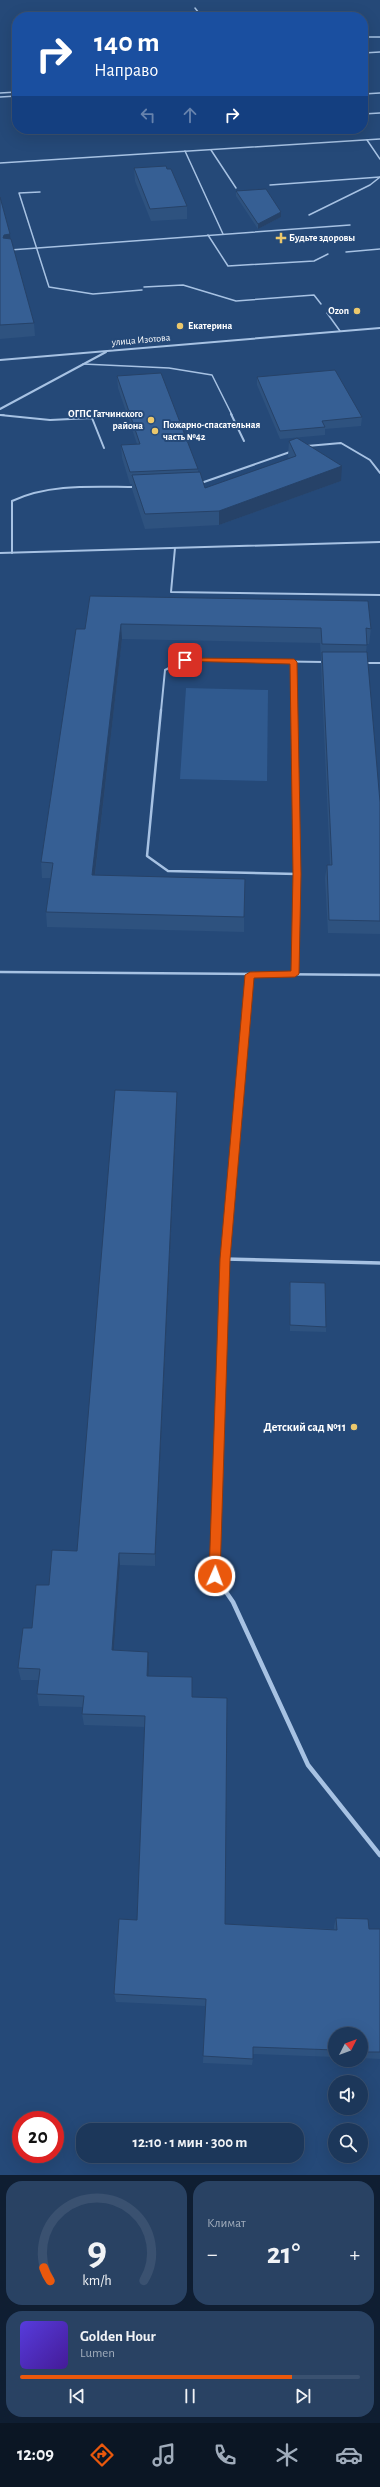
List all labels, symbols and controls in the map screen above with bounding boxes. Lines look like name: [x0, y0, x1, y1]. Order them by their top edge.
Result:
icon: right: [28, 28, 80, 80]
text: 140 m: [94, 29, 160, 57]
text: Направо: [94, 62, 158, 80]
icon: left: [137, 104, 159, 126]
icon: ahead: [179, 104, 201, 126]
icon: right: [221, 104, 243, 126]
marker: Будьте здоровы: [276, 233, 286, 243]
place label: Будьте здоровы: [289, 233, 355, 243]
place label: Ozon: [328, 306, 349, 316]
marker: Ozon: [352, 306, 362, 316]
marker: Екатерина: [175, 321, 185, 331]
place label: Екатерина: [188, 321, 232, 331]
street label: улица Изотова: [110, 332, 171, 348]
place label: ОГПС Гатчинского района: [68, 409, 143, 431]
marker: ОГПС Гатчинского района: [146, 415, 156, 425]
place label: Пожарно-спасательная часть №42: [163, 420, 261, 442]
marker: Пожарно-спасательная часть №42: [150, 426, 160, 436]
pin: [168, 643, 202, 677]
icon: arrive: [174, 649, 196, 671]
place label: Детский сад №11: [263, 1421, 346, 1433]
marker: Детский сад №11: [349, 1422, 359, 1432]
position arrow: [194, 1555, 236, 1597]
north arrow: [328, 2027, 368, 2067]
map controls: [328, 2027, 368, 2163]
button: sound: [328, 2075, 368, 2115]
speed limit sign: 20: [12, 2111, 64, 2163]
button: search: [328, 2123, 368, 2163]
text: 12:10 · 1 мин · 300 m: [133, 2135, 247, 2150]
text: Климат: [207, 2217, 246, 2230]
text: 9: [86, 2231, 107, 2272]
text: 21°: [267, 2239, 300, 2269]
text: −: [207, 2243, 218, 2265]
text: +: [349, 2243, 360, 2265]
text: km/h: [82, 2274, 111, 2288]
text: Golden Hour: [80, 2329, 156, 2344]
text: Lumen: [80, 2347, 115, 2360]
icon: previous: [66, 2385, 88, 2407]
icon: pause: [179, 2385, 201, 2407]
icon: next: [292, 2385, 314, 2407]
icon: directions: [88, 2441, 116, 2469]
icon: music: [150, 2441, 178, 2469]
icon: phone: [211, 2441, 239, 2469]
icon: climate: [273, 2441, 301, 2469]
icon: car: [335, 2441, 363, 2469]
text: 12:09: [17, 2446, 54, 2464]

